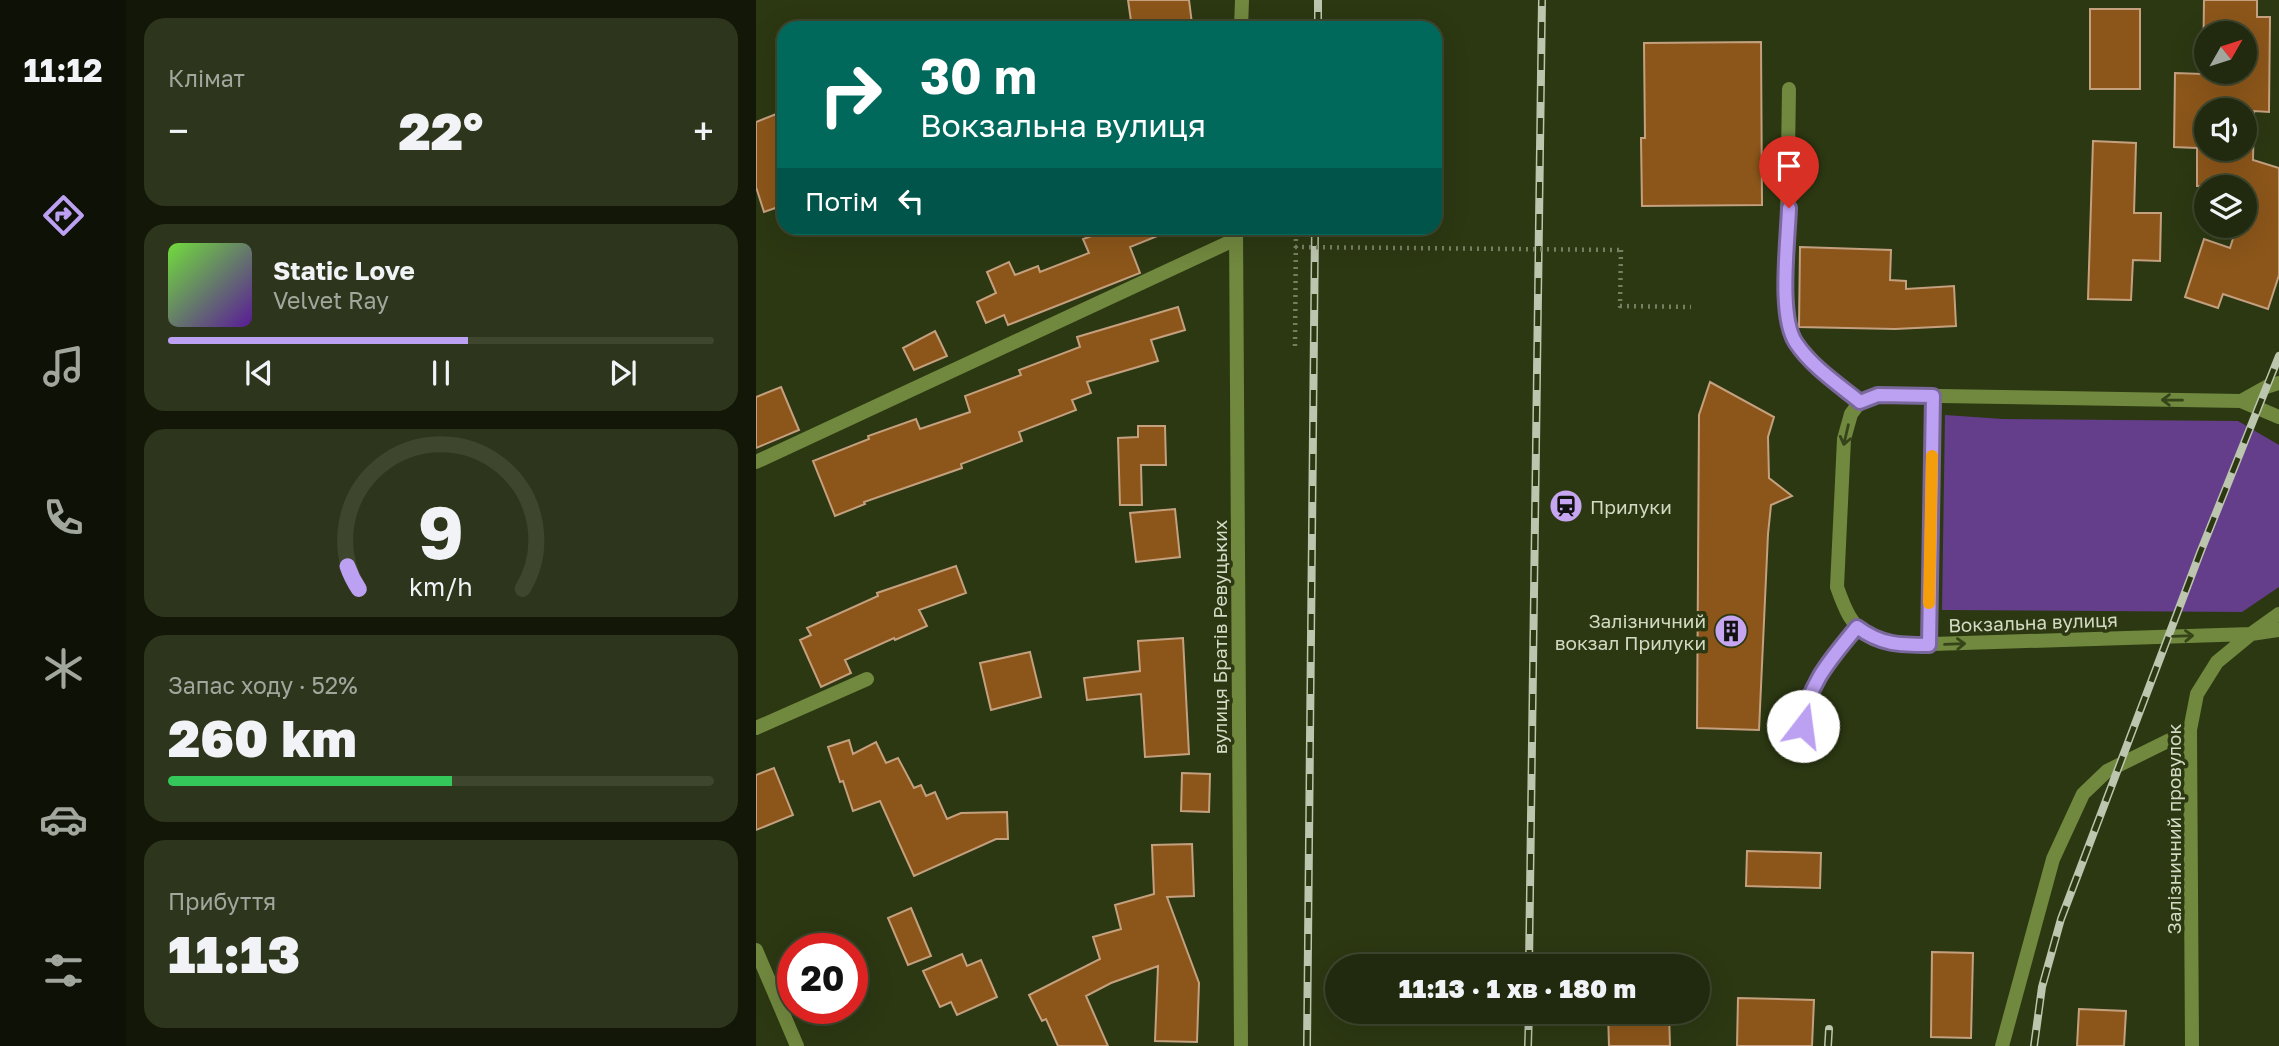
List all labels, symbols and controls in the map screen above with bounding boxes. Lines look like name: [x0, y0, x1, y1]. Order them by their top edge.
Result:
north arrow: [2194, 21, 2258, 84]
map controls: [2194, 21, 2257, 238]
text: 30 m: [920, 46, 1037, 105]
icon: right: [805, 49, 896, 140]
text: 11:12: [23, 51, 103, 89]
text: Клімат: [168, 64, 245, 92]
button: sound: [2194, 98, 2257, 161]
text: 22°: [399, 99, 483, 161]
text: Вокзальна вулиця: [920, 106, 1206, 144]
text: −: [168, 108, 189, 153]
text: +: [693, 108, 714, 153]
pin: [1759, 136, 1819, 208]
icon: arrive: [1770, 147, 1808, 185]
button: layers: [2194, 175, 2257, 238]
icon: left: [892, 182, 930, 220]
text: Потім: [805, 186, 878, 217]
icon: directions: [39, 191, 88, 240]
text: Static Love: [273, 255, 415, 286]
text: Velvet Ray: [273, 286, 389, 314]
icon: music: [39, 342, 88, 391]
icon: previous: [240, 354, 278, 392]
icon: pause: [422, 354, 460, 392]
icon: next: [604, 354, 642, 392]
one-way arrow: [2161, 393, 2184, 407]
one-way arrow: [1839, 423, 1852, 446]
station icon: Прилуки: [1547, 487, 1585, 525]
text: 9: [418, 488, 464, 575]
icon: phone: [39, 493, 88, 542]
place label: Прилуки: [1590, 495, 1672, 518]
street label: вулиця Братів Ревуцьких: [1208, 520, 1231, 754]
text: km/h: [409, 571, 473, 602]
street label: Вокзальна вулиця: [1948, 608, 2118, 636]
place label: Залізничний вокзал Прилуки: [1555, 609, 1706, 654]
building icon: Залізничний вокзал Прилуки: [1712, 612, 1750, 650]
one-way arrow: [2171, 630, 2194, 643]
one-way arrow: [1943, 637, 1966, 650]
icon: climate: [39, 644, 88, 693]
text: Запас ходу · 52%: [168, 671, 358, 699]
position arrow: [1766, 689, 1840, 763]
text: 260 km: [168, 706, 357, 768]
street label: Залізничний провулок: [2162, 723, 2185, 934]
icon: car: [39, 795, 88, 844]
text: Прибуття: [168, 887, 276, 915]
text: 11:13: [168, 922, 300, 984]
speed limit sign: 20: [777, 933, 868, 1024]
icon: filters: [39, 946, 88, 995]
text: 11:13 · 1 хв · 180 m: [1399, 973, 1636, 1004]

